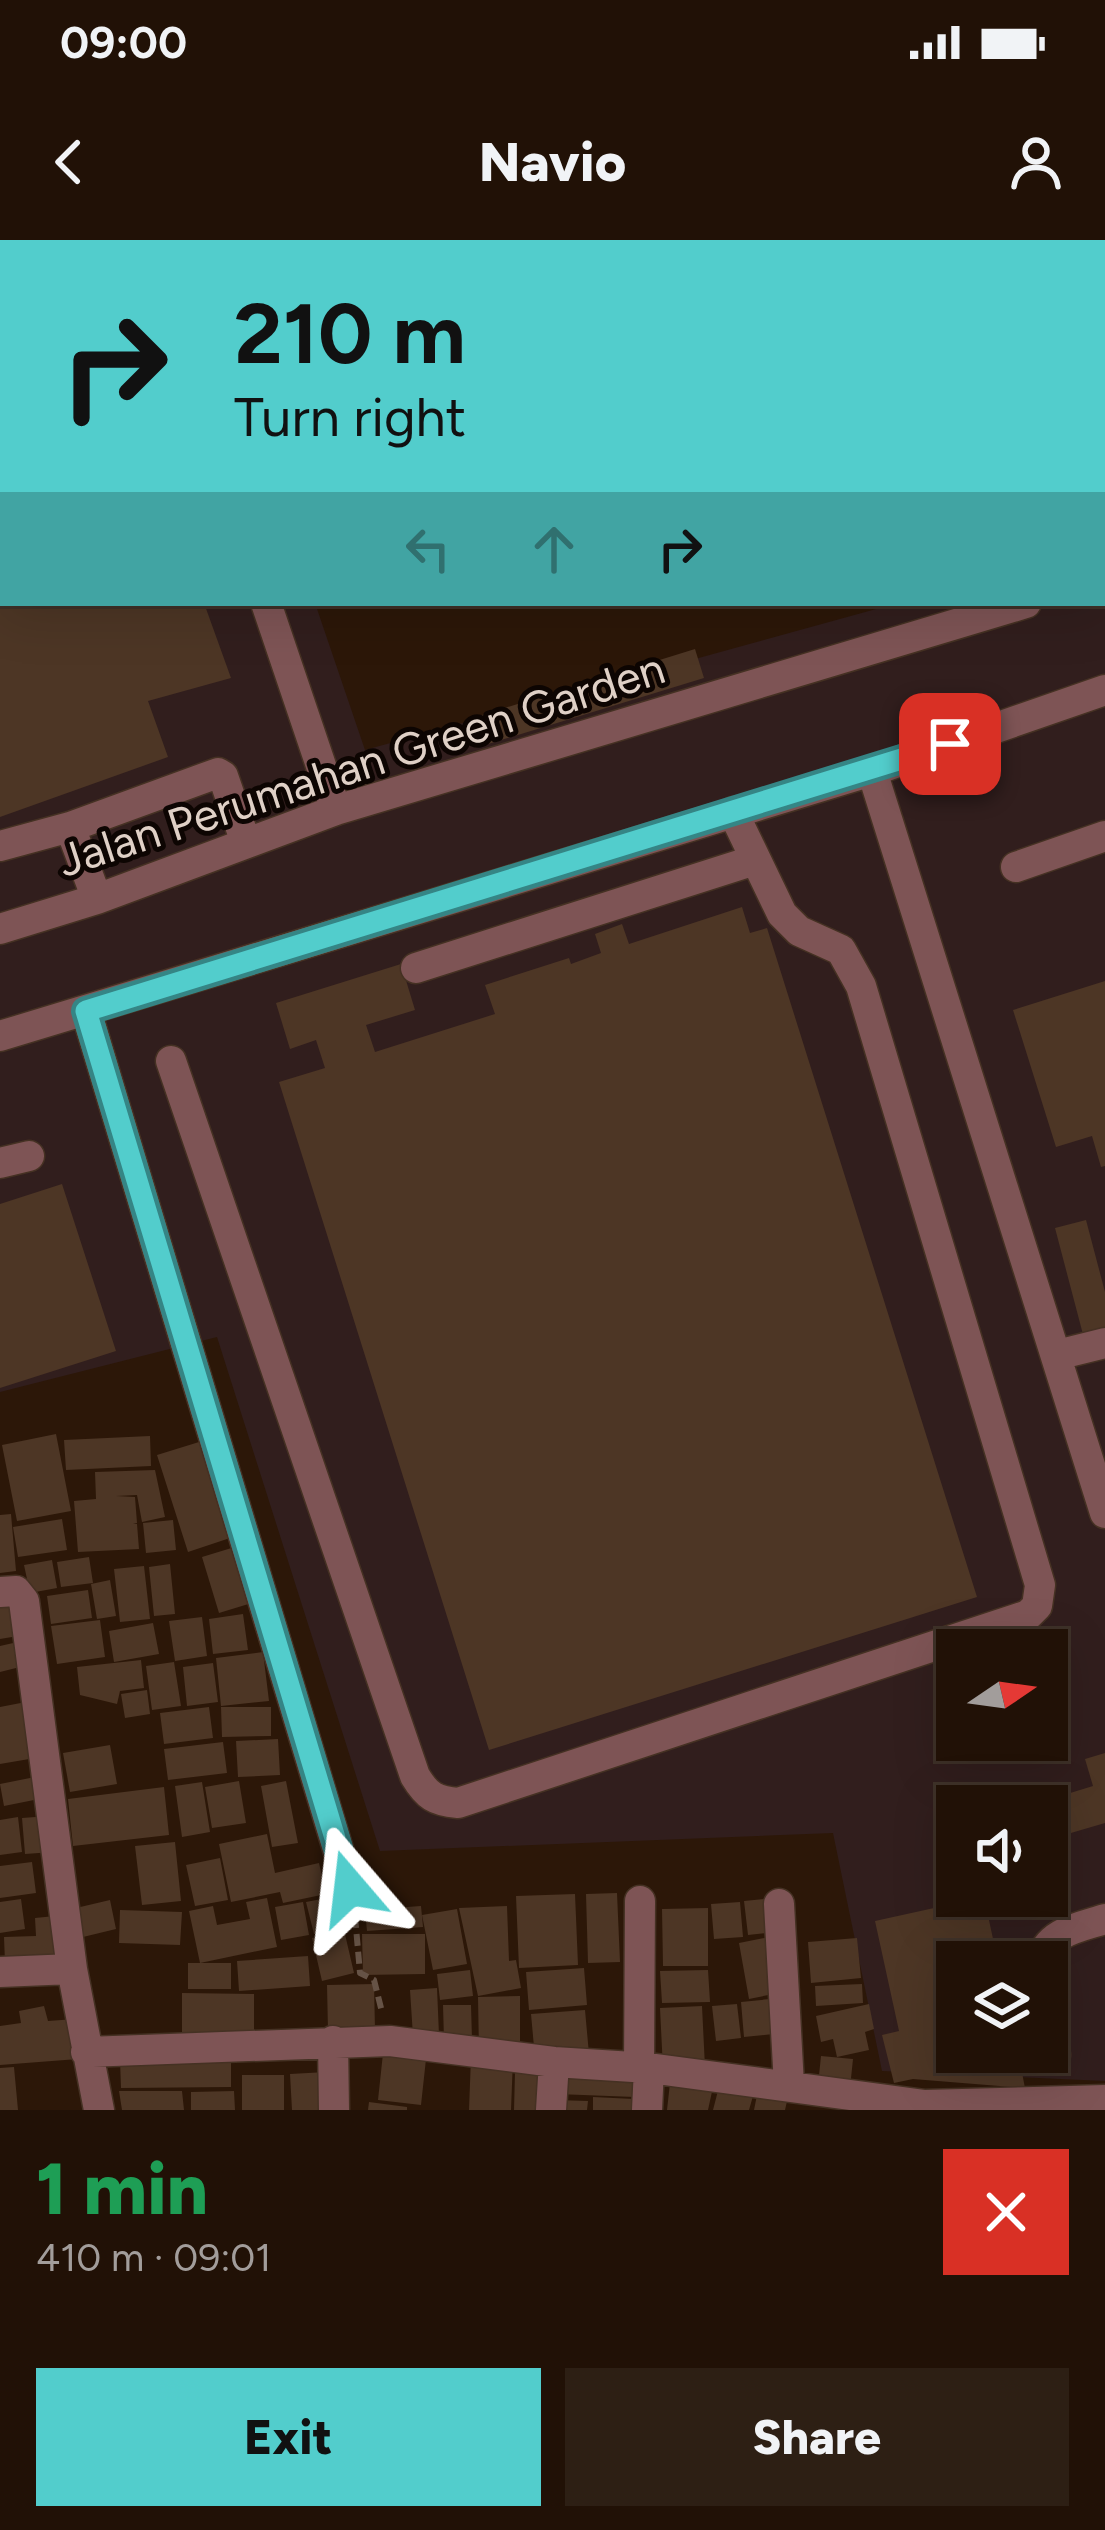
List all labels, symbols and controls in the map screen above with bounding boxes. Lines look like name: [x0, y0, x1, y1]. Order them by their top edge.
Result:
text: 09:00: [60, 15, 187, 69]
icon: back: [36, 129, 102, 195]
icon: person: [1003, 129, 1069, 195]
text: Navio: [479, 130, 626, 195]
text: 210 m: [234, 283, 466, 384]
icon: right: [36, 288, 192, 444]
text: Turn right: [234, 385, 466, 450]
icon: left: [395, 516, 461, 582]
icon: ahead: [521, 516, 587, 582]
icon: right: [647, 516, 713, 582]
street label: Jalan Perumahan Green Garden: [51, 640, 671, 888]
pin: [899, 693, 1001, 795]
icon: arrive: [917, 711, 983, 777]
north arrow: [936, 1629, 1068, 1761]
map controls: [936, 1629, 1068, 2073]
button: sound: [936, 1785, 1068, 1917]
position arrow: [287, 1825, 413, 1951]
button: layers: [936, 1941, 1068, 2073]
text: 1 min: [36, 2146, 208, 2232]
button: close: [943, 2149, 1069, 2275]
text: 410 m · 09:01: [36, 2234, 271, 2281]
button: Exit: [36, 2368, 541, 2506]
button: Share: [565, 2368, 1069, 2506]

